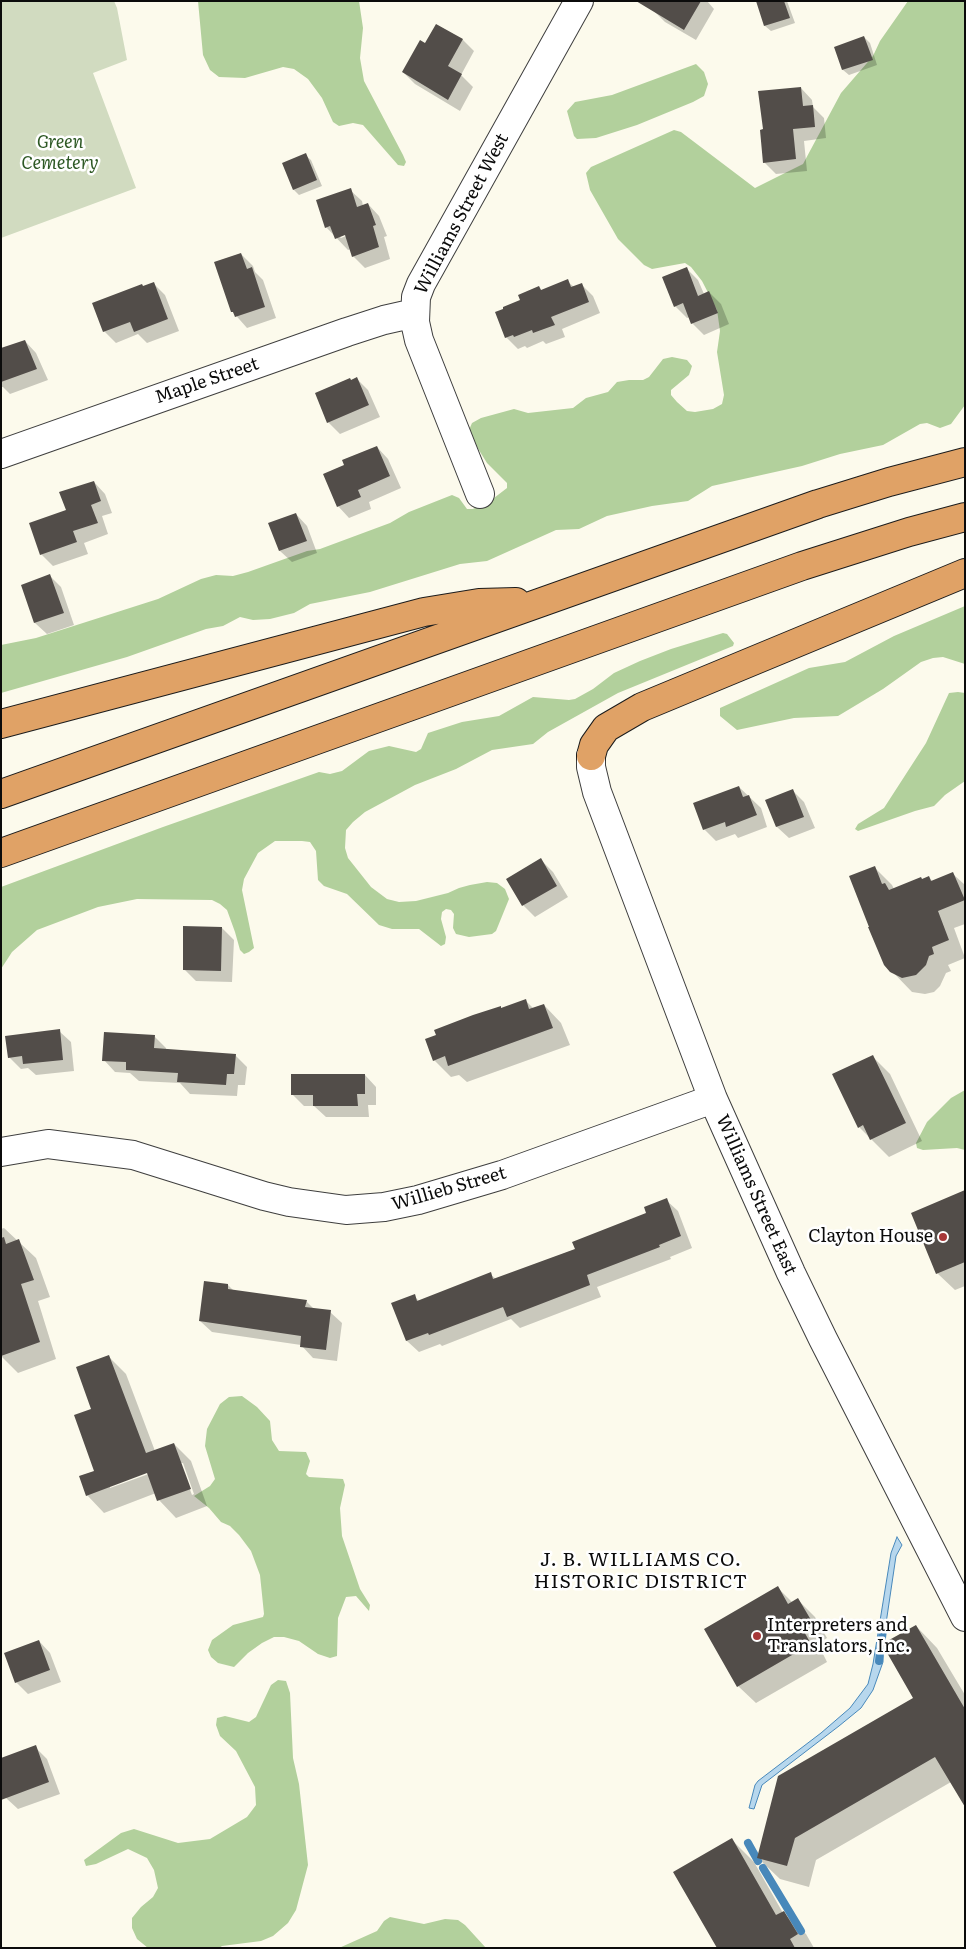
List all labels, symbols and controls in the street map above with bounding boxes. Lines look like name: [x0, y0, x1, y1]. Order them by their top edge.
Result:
street label: Williams Street West: [410, 130, 514, 298]
park label: Green Cemetery: [21, 132, 99, 174]
street label: Maple Street: [152, 353, 262, 409]
street label: Williams Street East: [711, 1111, 801, 1279]
street label: Willieb Street: [389, 1162, 509, 1216]
place label: Clayton House: [808, 1226, 933, 1248]
marker: Clayton House: [937, 1231, 949, 1243]
district label: J. B. WILLIAMS CO. HISTORIC DISTRICT: [532, 1549, 750, 1593]
place label: Interpreters and Translators, Inc.: [767, 1615, 911, 1658]
marker: Interpreters and Translators, Inc.: [751, 1630, 763, 1642]

